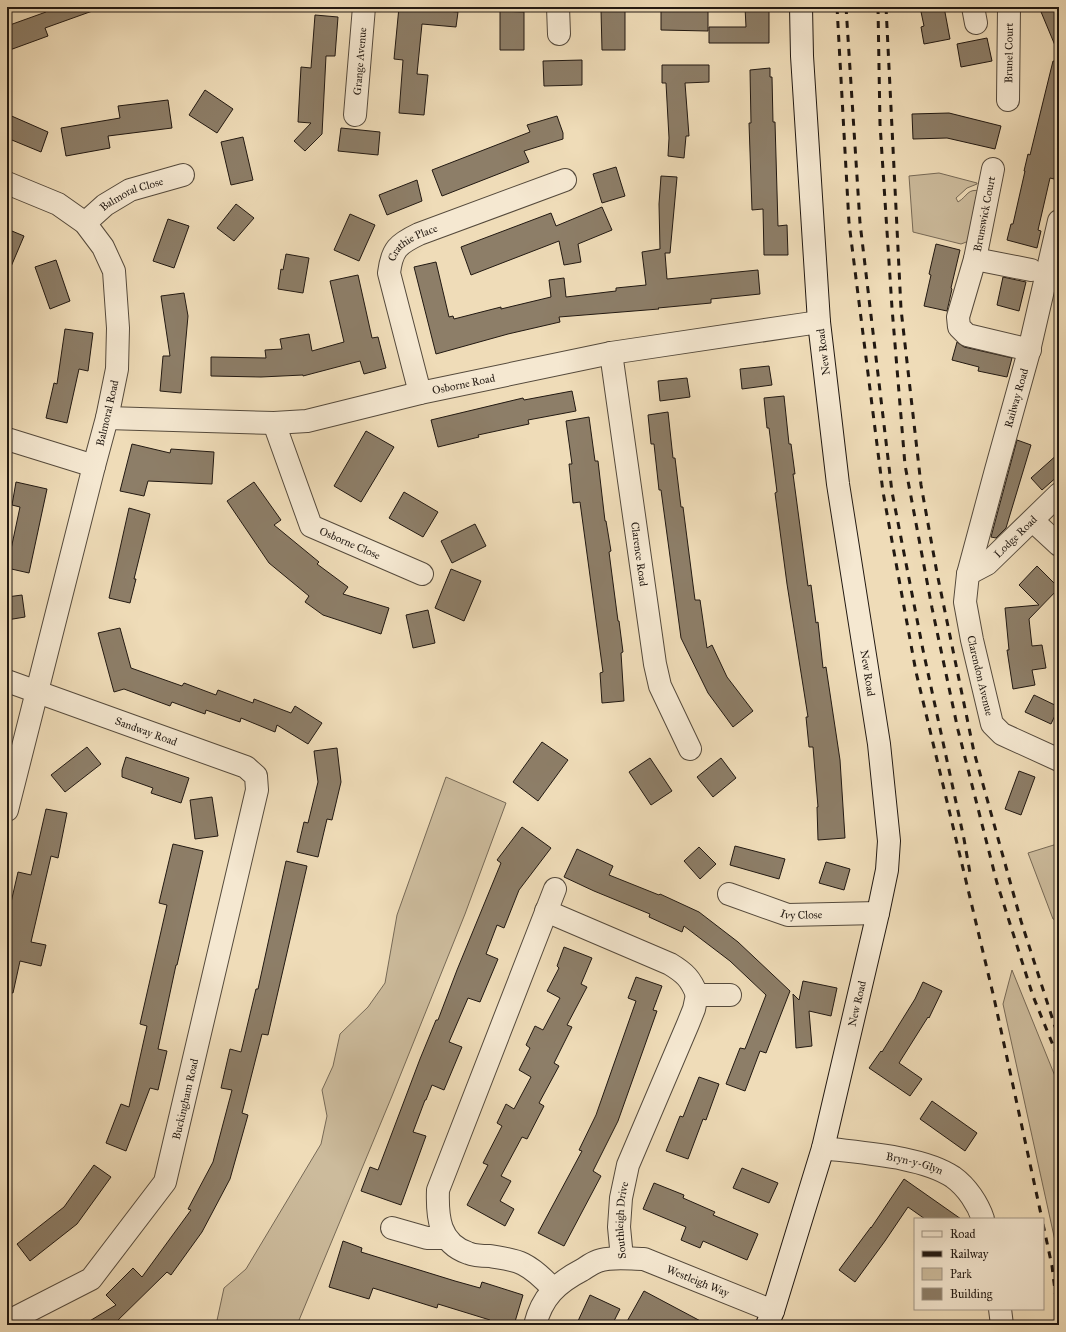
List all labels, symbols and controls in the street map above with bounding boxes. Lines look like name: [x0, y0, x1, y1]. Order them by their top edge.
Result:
street label: Brunel Court: [1002, 23, 1016, 83]
street label: Grange Avenue: [351, 26, 369, 96]
street label: Balmoral Close: [97, 175, 165, 214]
street label: Brunswick Court: [971, 175, 998, 253]
street label: Crathie Place: [385, 222, 440, 263]
street label: New Road: [814, 327, 833, 376]
street label: Railway Road: [1002, 367, 1031, 429]
street label: Osborne Road: [431, 371, 497, 397]
street label: Balmoral Road: [94, 378, 121, 447]
street label: Lodge Road: [991, 513, 1040, 561]
street label: Clarence Road: [628, 521, 650, 588]
street label: Osborne Close: [317, 524, 383, 562]
street label: Clarendon Avenue: [964, 634, 996, 718]
street label: New Road: [857, 649, 878, 698]
street label: Sandway Road: [113, 714, 179, 749]
street label: Ivy Close: [778, 907, 823, 923]
street label: New Road: [846, 979, 869, 1028]
street label: Buckingham Road: [170, 1057, 201, 1141]
street label: Bryn-y-Glyn: [885, 1150, 945, 1178]
street label: Southleigh Drive: [613, 1180, 631, 1259]
legend: [914, 1218, 1044, 1310]
text: Road: [950, 1227, 976, 1241]
text: Railway: [950, 1247, 989, 1261]
street label: Westleigh Way: [665, 1263, 732, 1300]
text: Park: [950, 1267, 972, 1281]
text: Building: [950, 1287, 993, 1302]

